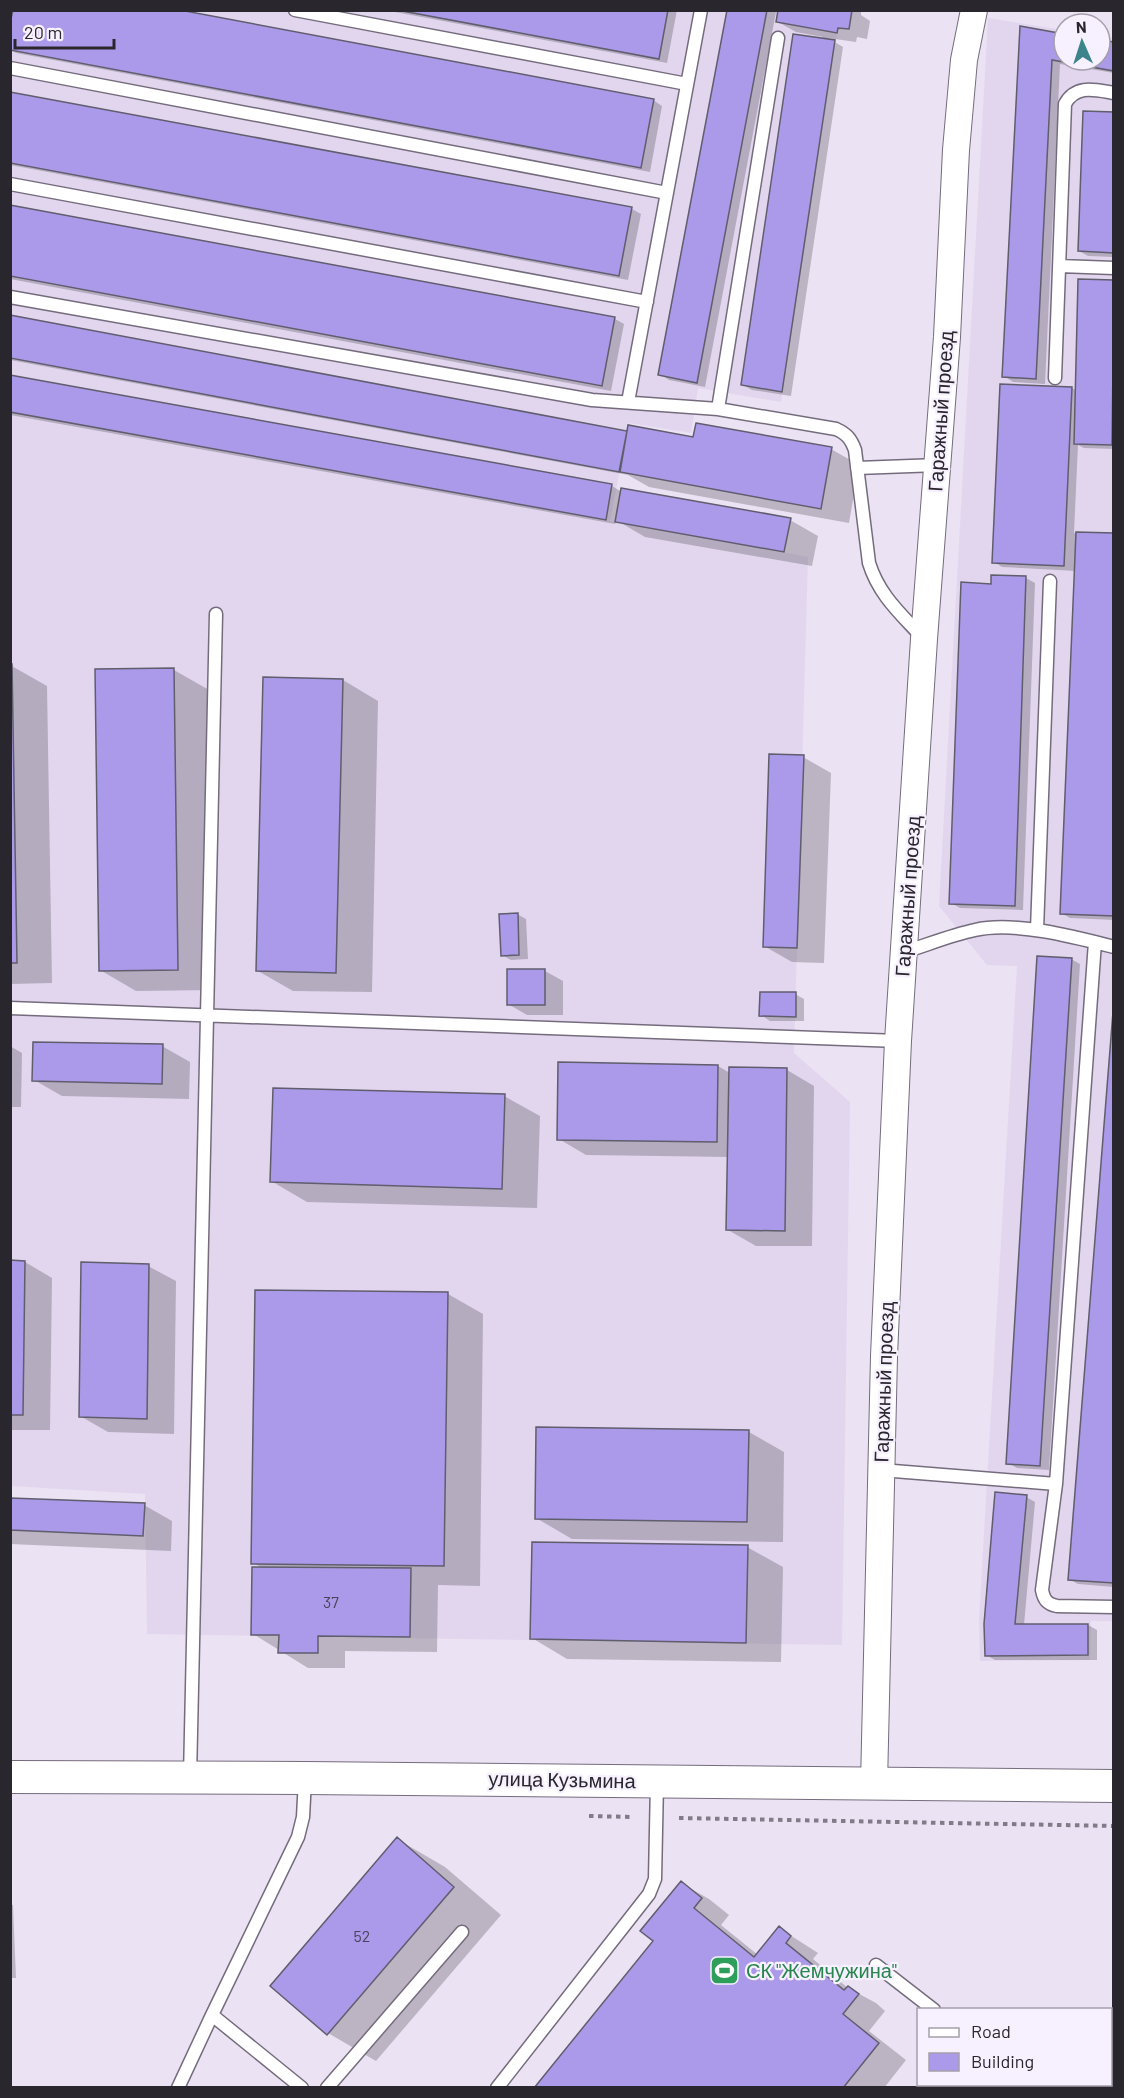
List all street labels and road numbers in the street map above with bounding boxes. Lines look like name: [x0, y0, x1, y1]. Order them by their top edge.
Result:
street label: Гаражный проезд: [922, 329, 958, 492]
street label: Гаражный проезд: [889, 814, 925, 977]
street label: Гаражный проезд: [868, 1301, 898, 1463]
street label: улица Кузьмина: [488, 1766, 637, 1792]

